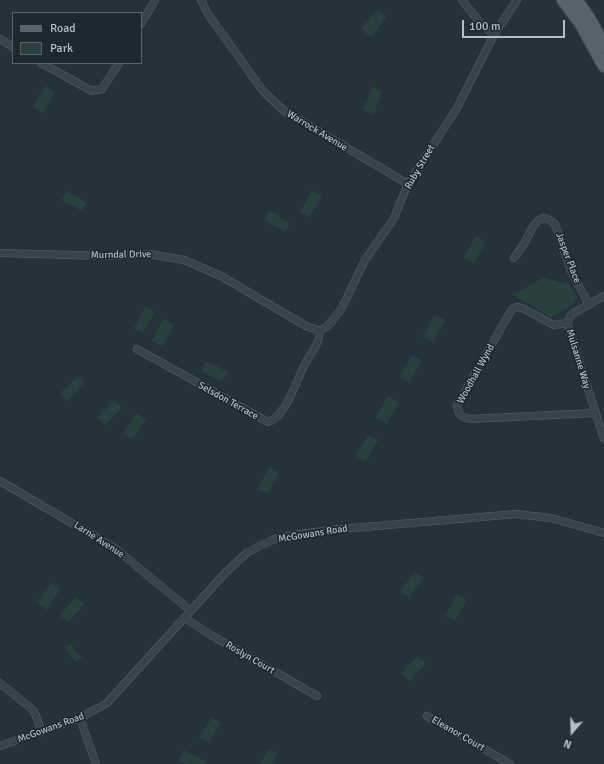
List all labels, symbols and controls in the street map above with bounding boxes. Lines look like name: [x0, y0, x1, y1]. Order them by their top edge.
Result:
legend: [12, 12, 142, 64]
scale bar: [464, 12, 567, 38]
text: 100 m: [469, 19, 501, 34]
text: Road: [50, 21, 76, 36]
text: Park: [50, 41, 73, 56]
street label: Warrock Avenue: [284, 108, 350, 154]
street label: Ruby Street: [402, 143, 438, 191]
street label: Jasper Place: [553, 231, 583, 285]
street label: Murndal Drive: [91, 248, 151, 262]
street label: Mulsanne Way: [563, 328, 593, 390]
street label: Woodhall Wynd: [455, 342, 497, 406]
street label: Selsdon Terrace: [196, 379, 260, 423]
street label: Larne Avenue: [71, 519, 127, 561]
street label: McGowans Road: [278, 523, 348, 545]
street label: Roslyn Court: [223, 639, 277, 677]
street label: McGowans Road: [16, 710, 86, 746]
north arrow: [552, 712, 592, 752]
street label: Eleanor Court: [429, 714, 487, 754]
text: N: [562, 736, 574, 751]

